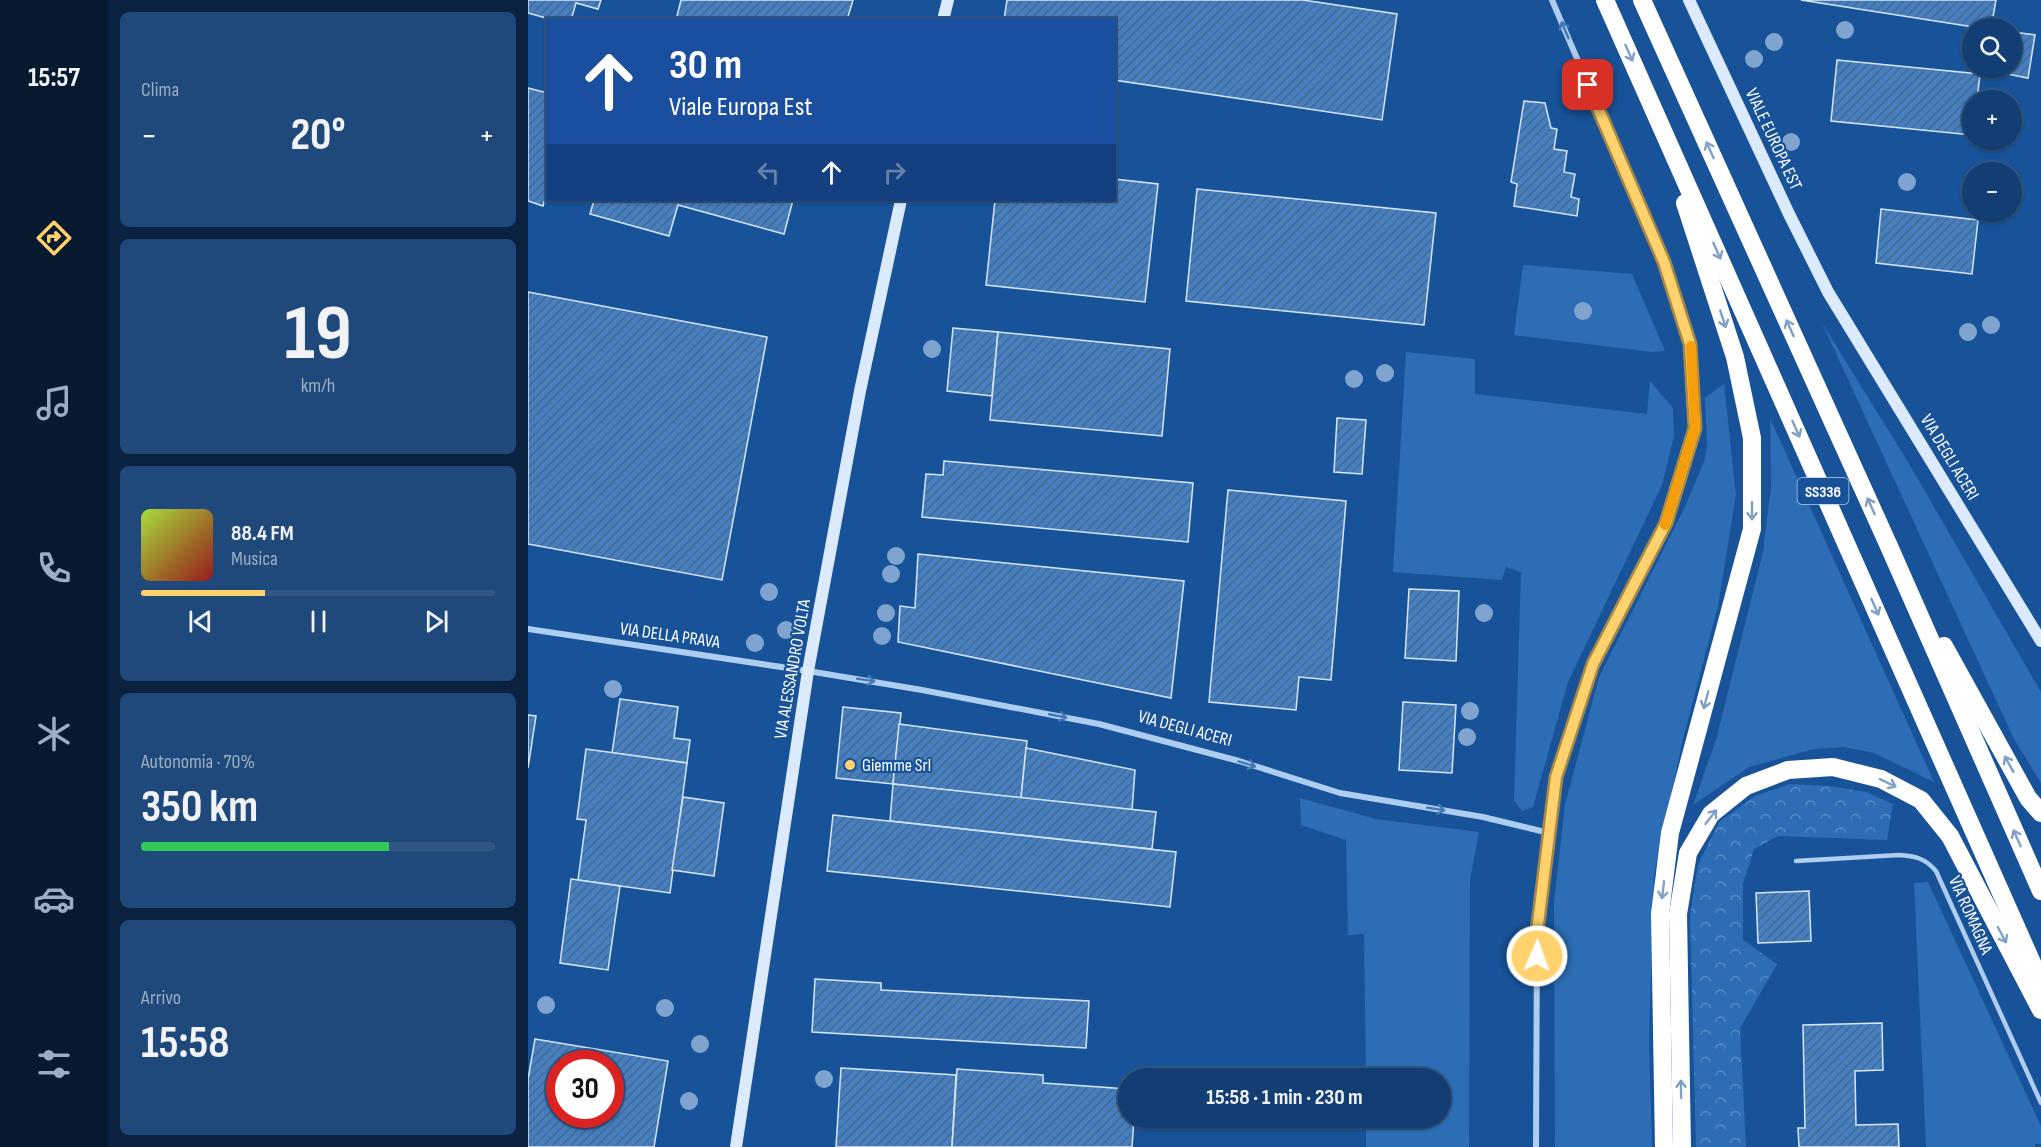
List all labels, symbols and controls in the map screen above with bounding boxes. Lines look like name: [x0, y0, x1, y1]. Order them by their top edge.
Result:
map controls: [1962, 18, 2022, 222]
button: search: [1962, 18, 2022, 78]
one-way arrow: [1558, 21, 1570, 39]
text: 30 m: [669, 40, 742, 91]
icon: ahead: [570, 42, 648, 120]
one-way arrow: [1624, 44, 1635, 62]
pin: [1562, 59, 1613, 110]
text: 15:57: [28, 62, 80, 94]
icon: arrive: [1571, 68, 1604, 101]
text: Clima: [141, 78, 179, 102]
street label: VIALE EUROPA EST: [1741, 85, 1806, 193]
button: +: [1962, 90, 2022, 150]
text: Viale Europa Est: [669, 91, 813, 123]
text: 20°: [290, 108, 346, 163]
text: −: [141, 116, 157, 156]
text: +: [479, 116, 495, 156]
one-way arrow: [1704, 142, 1716, 160]
icon: left: [752, 156, 785, 189]
icon: ahead: [815, 156, 848, 189]
icon: right: [878, 156, 911, 189]
button: −: [1962, 162, 2022, 222]
icon: directions: [33, 217, 75, 259]
one-way arrow: [1712, 241, 1723, 259]
text: 19: [284, 288, 352, 381]
one-way arrow: [1718, 309, 1729, 328]
one-way arrow: [1784, 319, 1796, 337]
text: km/h: [301, 374, 335, 398]
icon: music: [33, 382, 75, 424]
street label: VIA DEGLI ACERI: [1916, 411, 1983, 504]
one-way arrow: [1791, 419, 1802, 438]
road number: SS336: [1798, 478, 1848, 504]
one-way arrow: [1864, 497, 1876, 515]
one-way arrow: [1746, 500, 1758, 520]
text: 88.4 FM: [231, 520, 294, 547]
icon: phone: [33, 547, 75, 589]
text: Musica: [231, 547, 278, 571]
street label: VIA ALESSANDRO VOLTA: [770, 597, 815, 741]
one-way arrow: [1869, 598, 1881, 616]
icon: previous: [184, 605, 217, 638]
icon: pause: [302, 605, 335, 638]
icon: next: [420, 605, 453, 638]
street label: VIA DELLA PRAVA: [619, 618, 722, 653]
one-way arrow: [856, 675, 875, 686]
one-way arrow: [1700, 690, 1711, 709]
street label: VIA DEGLI ACERI: [1136, 706, 1234, 751]
one-way arrow: [1048, 711, 1067, 722]
icon: climate: [33, 713, 75, 755]
text: Autonomia · 70%: [141, 750, 255, 774]
place label: Giemme Srl: [862, 755, 931, 776]
one-way arrow: [2003, 756, 2015, 773]
marker: Giemme Srl: [843, 758, 857, 772]
one-way arrow: [1237, 759, 1256, 770]
one-way arrow: [1879, 778, 1897, 789]
text: 350 km: [141, 780, 258, 835]
one-way arrow: [1426, 804, 1445, 815]
one-way arrow: [1705, 810, 1717, 826]
one-way arrow: [2011, 829, 2023, 847]
street label: VIA ROMAGNA: [1944, 873, 1997, 958]
icon: car: [33, 878, 75, 920]
one-way arrow: [1657, 879, 1668, 899]
position arrow: [1505, 924, 1569, 988]
one-way arrow: [1996, 926, 2008, 943]
text: Arrivo: [141, 986, 181, 1010]
text: 15:58: [141, 1016, 230, 1071]
icon: filters: [33, 1043, 75, 1085]
speed limit sign: 30: [546, 1050, 624, 1128]
one-way arrow: [1675, 1079, 1687, 1099]
text: 15:58 · 1 min · 230 m: [1206, 1084, 1363, 1111]

